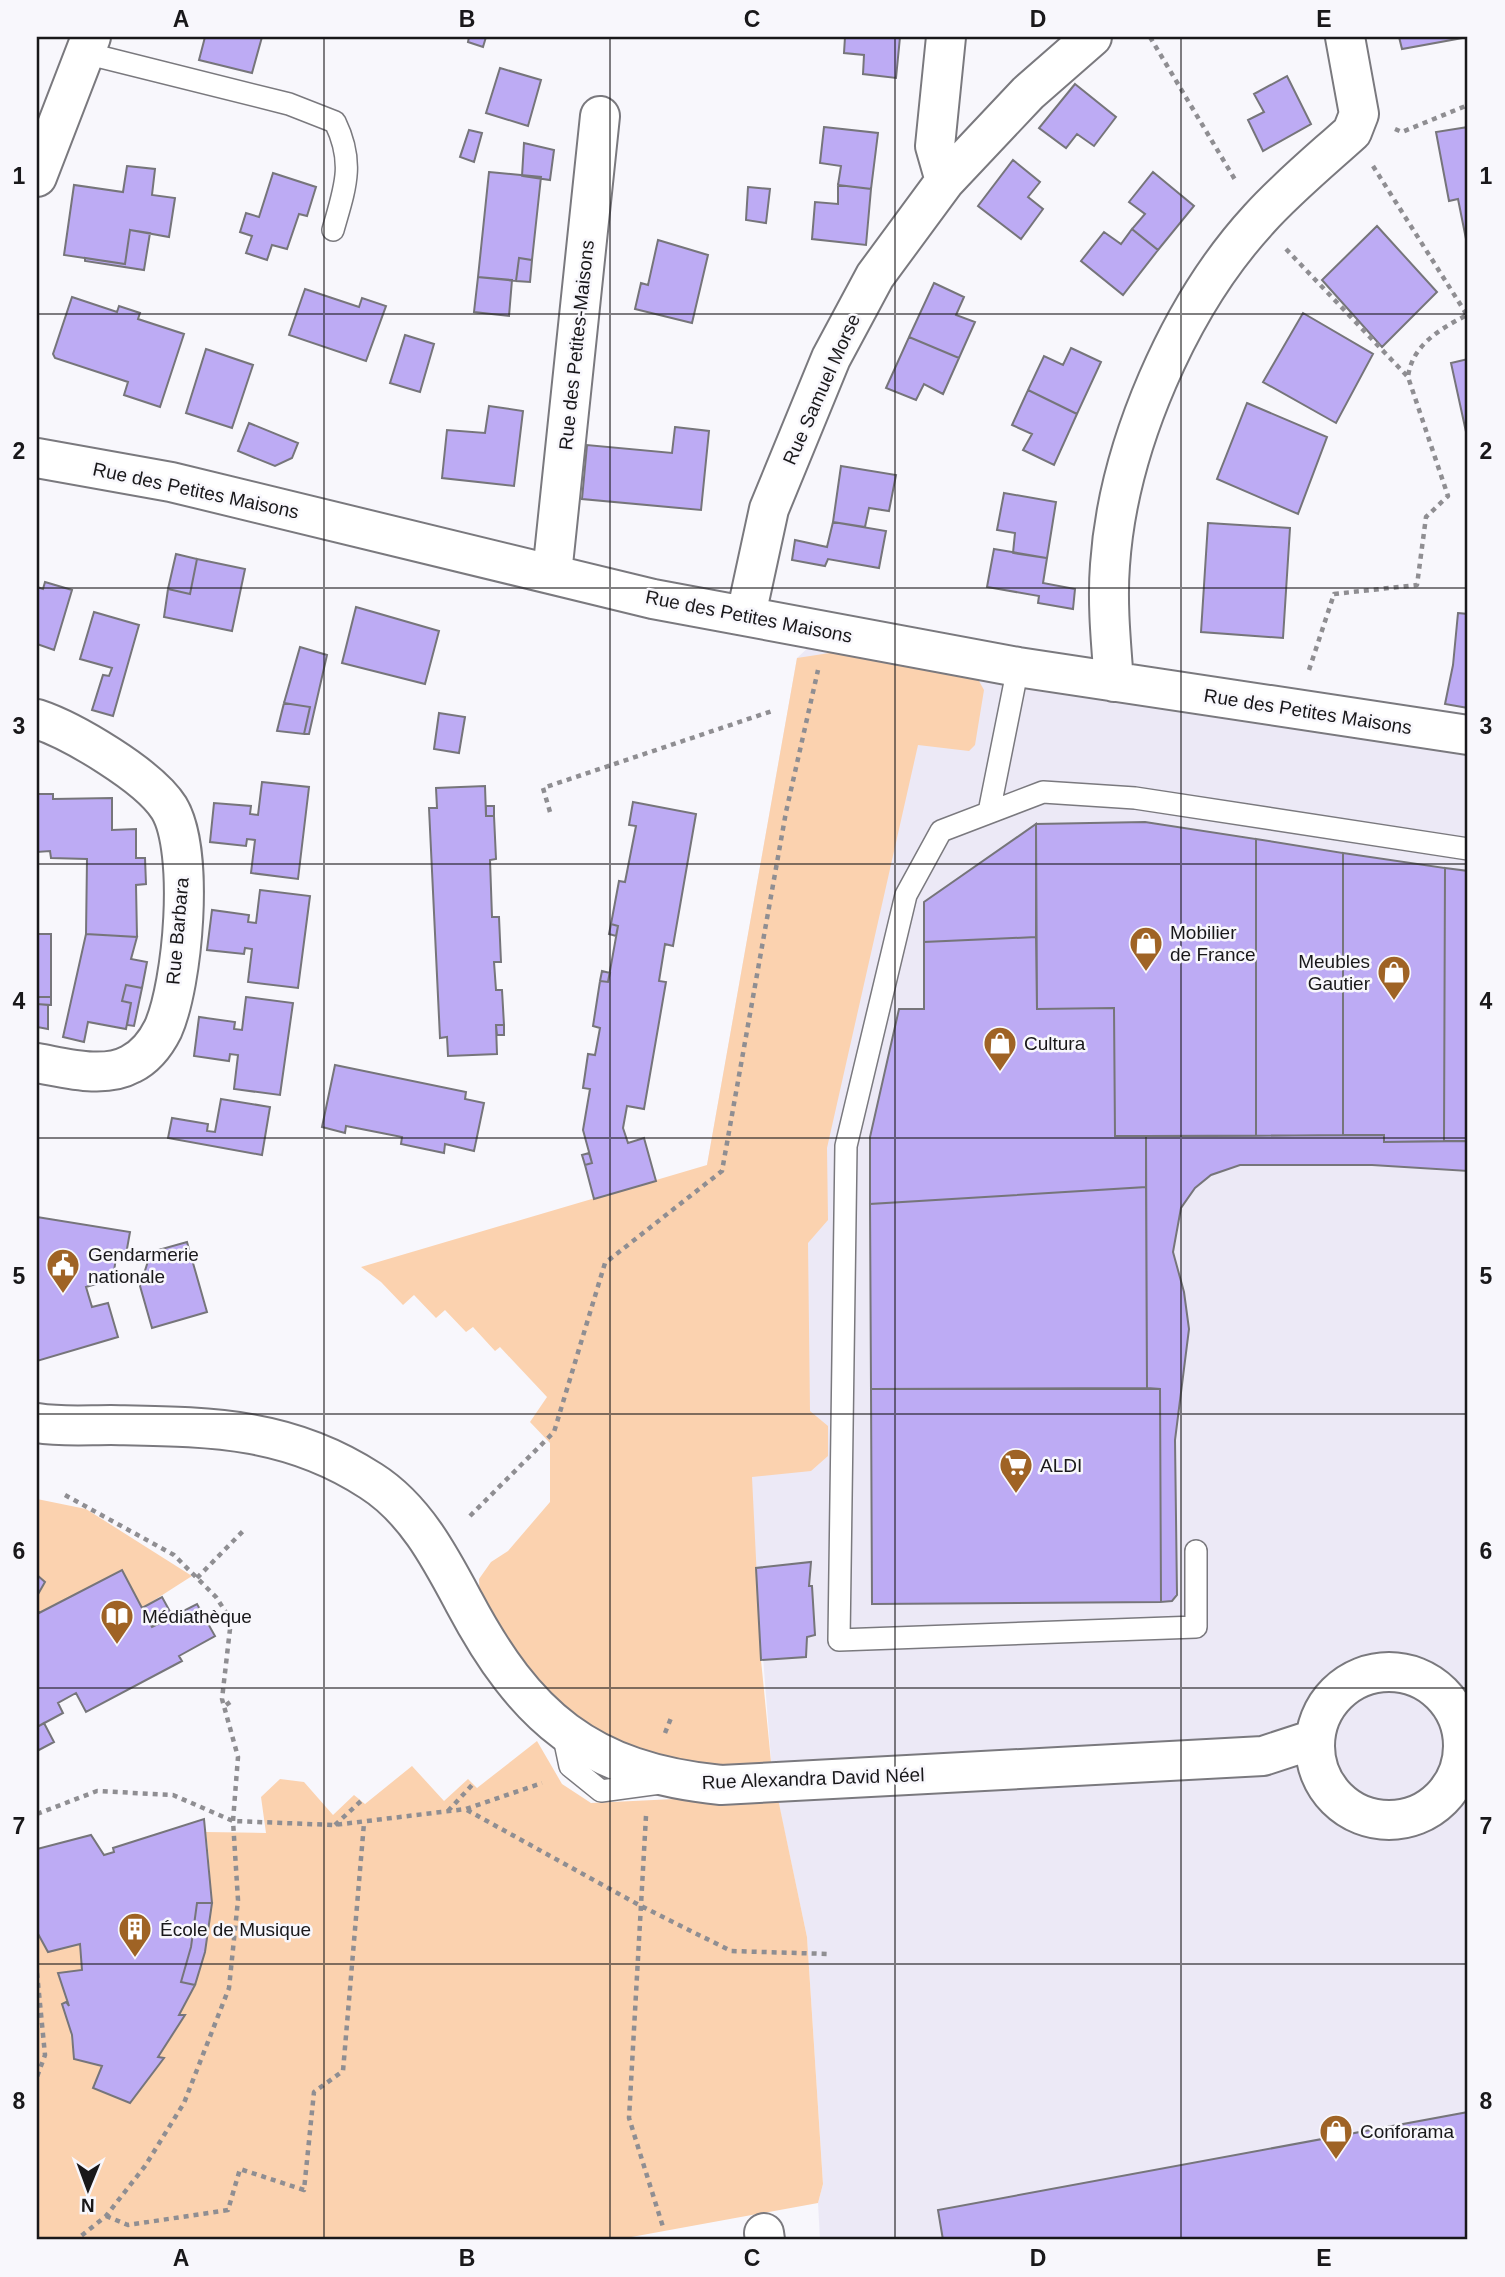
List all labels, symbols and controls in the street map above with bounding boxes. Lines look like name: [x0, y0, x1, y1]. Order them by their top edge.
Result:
text: A: [173, 6, 189, 32]
text: B: [459, 6, 475, 32]
text: C: [744, 6, 760, 32]
text: D: [1030, 6, 1046, 32]
text: E: [1316, 6, 1332, 32]
text: 1: [13, 163, 26, 189]
text: 1: [1480, 163, 1493, 189]
street label: Rue des Petites-Maisons: [555, 239, 598, 451]
street label: Rue Samuel Morse: [779, 311, 864, 468]
text: 2: [13, 438, 25, 464]
text: 2: [1480, 438, 1492, 464]
street label: Rue des Petites Maisons: [91, 458, 301, 523]
street label: Rue des Petites Maisons: [644, 586, 854, 647]
street label: Rue des Petites Maisons: [1202, 685, 1413, 738]
text: 3: [13, 713, 25, 739]
text: 3: [1480, 713, 1492, 739]
street label: Rue Barbara: [162, 876, 193, 986]
place label: Mobilier de France: [1170, 922, 1256, 965]
shop icon: Mobilier de France: [1127, 924, 1165, 973]
place label: Meubles Gautier: [1298, 951, 1371, 994]
shop icon: Meubles Gautier: [1375, 953, 1413, 1002]
text: 4: [13, 988, 26, 1014]
text: 4: [1480, 988, 1493, 1014]
shop icon: Cultura: [981, 1024, 1019, 1073]
place label: Cultura: [1024, 1033, 1086, 1054]
place label: Gendarmerie nationale: [88, 1244, 199, 1287]
public building icon: Gendarmerie nationale: [44, 1246, 82, 1295]
text: 5: [13, 1263, 26, 1289]
text: 5: [1480, 1263, 1493, 1289]
supermarket icon: ALDI: [997, 1446, 1035, 1495]
place label: ALDI: [1040, 1455, 1082, 1476]
text: 6: [13, 1538, 25, 1564]
text: 6: [1480, 1538, 1492, 1564]
library icon: Médiathèque: [98, 1597, 136, 1646]
place label: Médiathèque: [142, 1606, 252, 1627]
street label: Rue Alexandra David Néel: [701, 1764, 925, 1793]
text: 7: [13, 1813, 25, 1839]
text: 7: [1480, 1813, 1492, 1839]
building icon: École de Musique: [116, 1910, 154, 1959]
place label: École de Musique: [160, 1919, 311, 1940]
text: 8: [13, 2088, 26, 2114]
text: 8: [1480, 2088, 1493, 2114]
shop icon: Conforama: [1317, 2112, 1355, 2161]
place label: Conforama: [1360, 2121, 1454, 2142]
north arrow: [52, 2154, 122, 2224]
text: N: [81, 2195, 95, 2216]
text: A: [173, 2245, 189, 2271]
text: B: [459, 2245, 475, 2271]
text: C: [744, 2245, 760, 2271]
text: D: [1030, 2245, 1046, 2271]
text: E: [1316, 2245, 1332, 2271]

